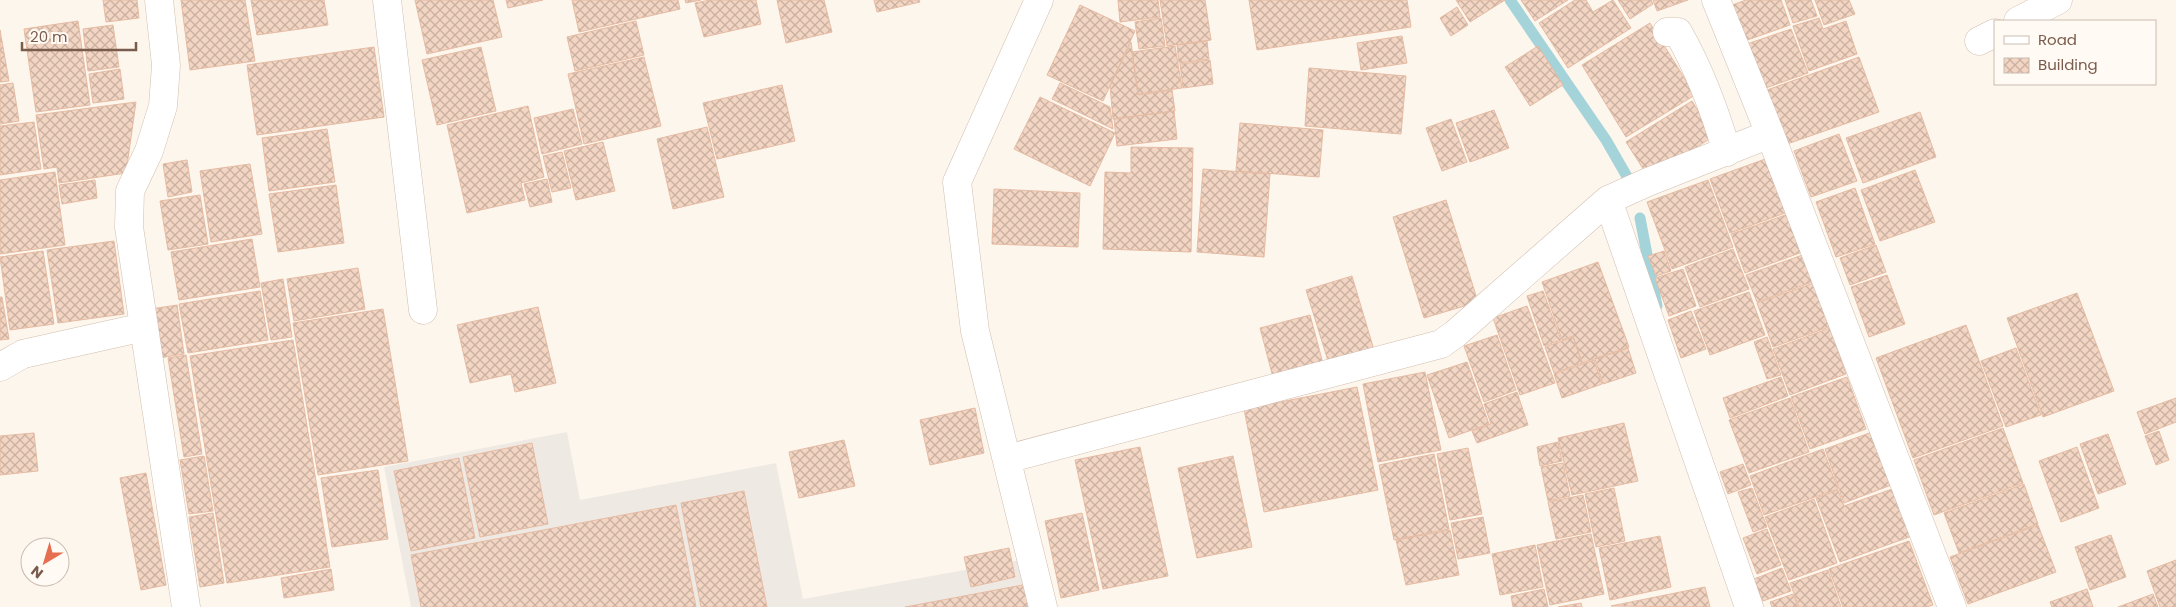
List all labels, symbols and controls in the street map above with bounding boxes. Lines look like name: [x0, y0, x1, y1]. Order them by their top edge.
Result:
scale bar: [22, 20, 136, 52]
legend: [1994, 20, 2156, 85]
text: 20 m: [30, 26, 68, 47]
text: Road: [2038, 29, 2077, 50]
text: Building: [2038, 54, 2098, 75]
north arrow: [20, 537, 70, 587]
text: N: [27, 561, 47, 583]

